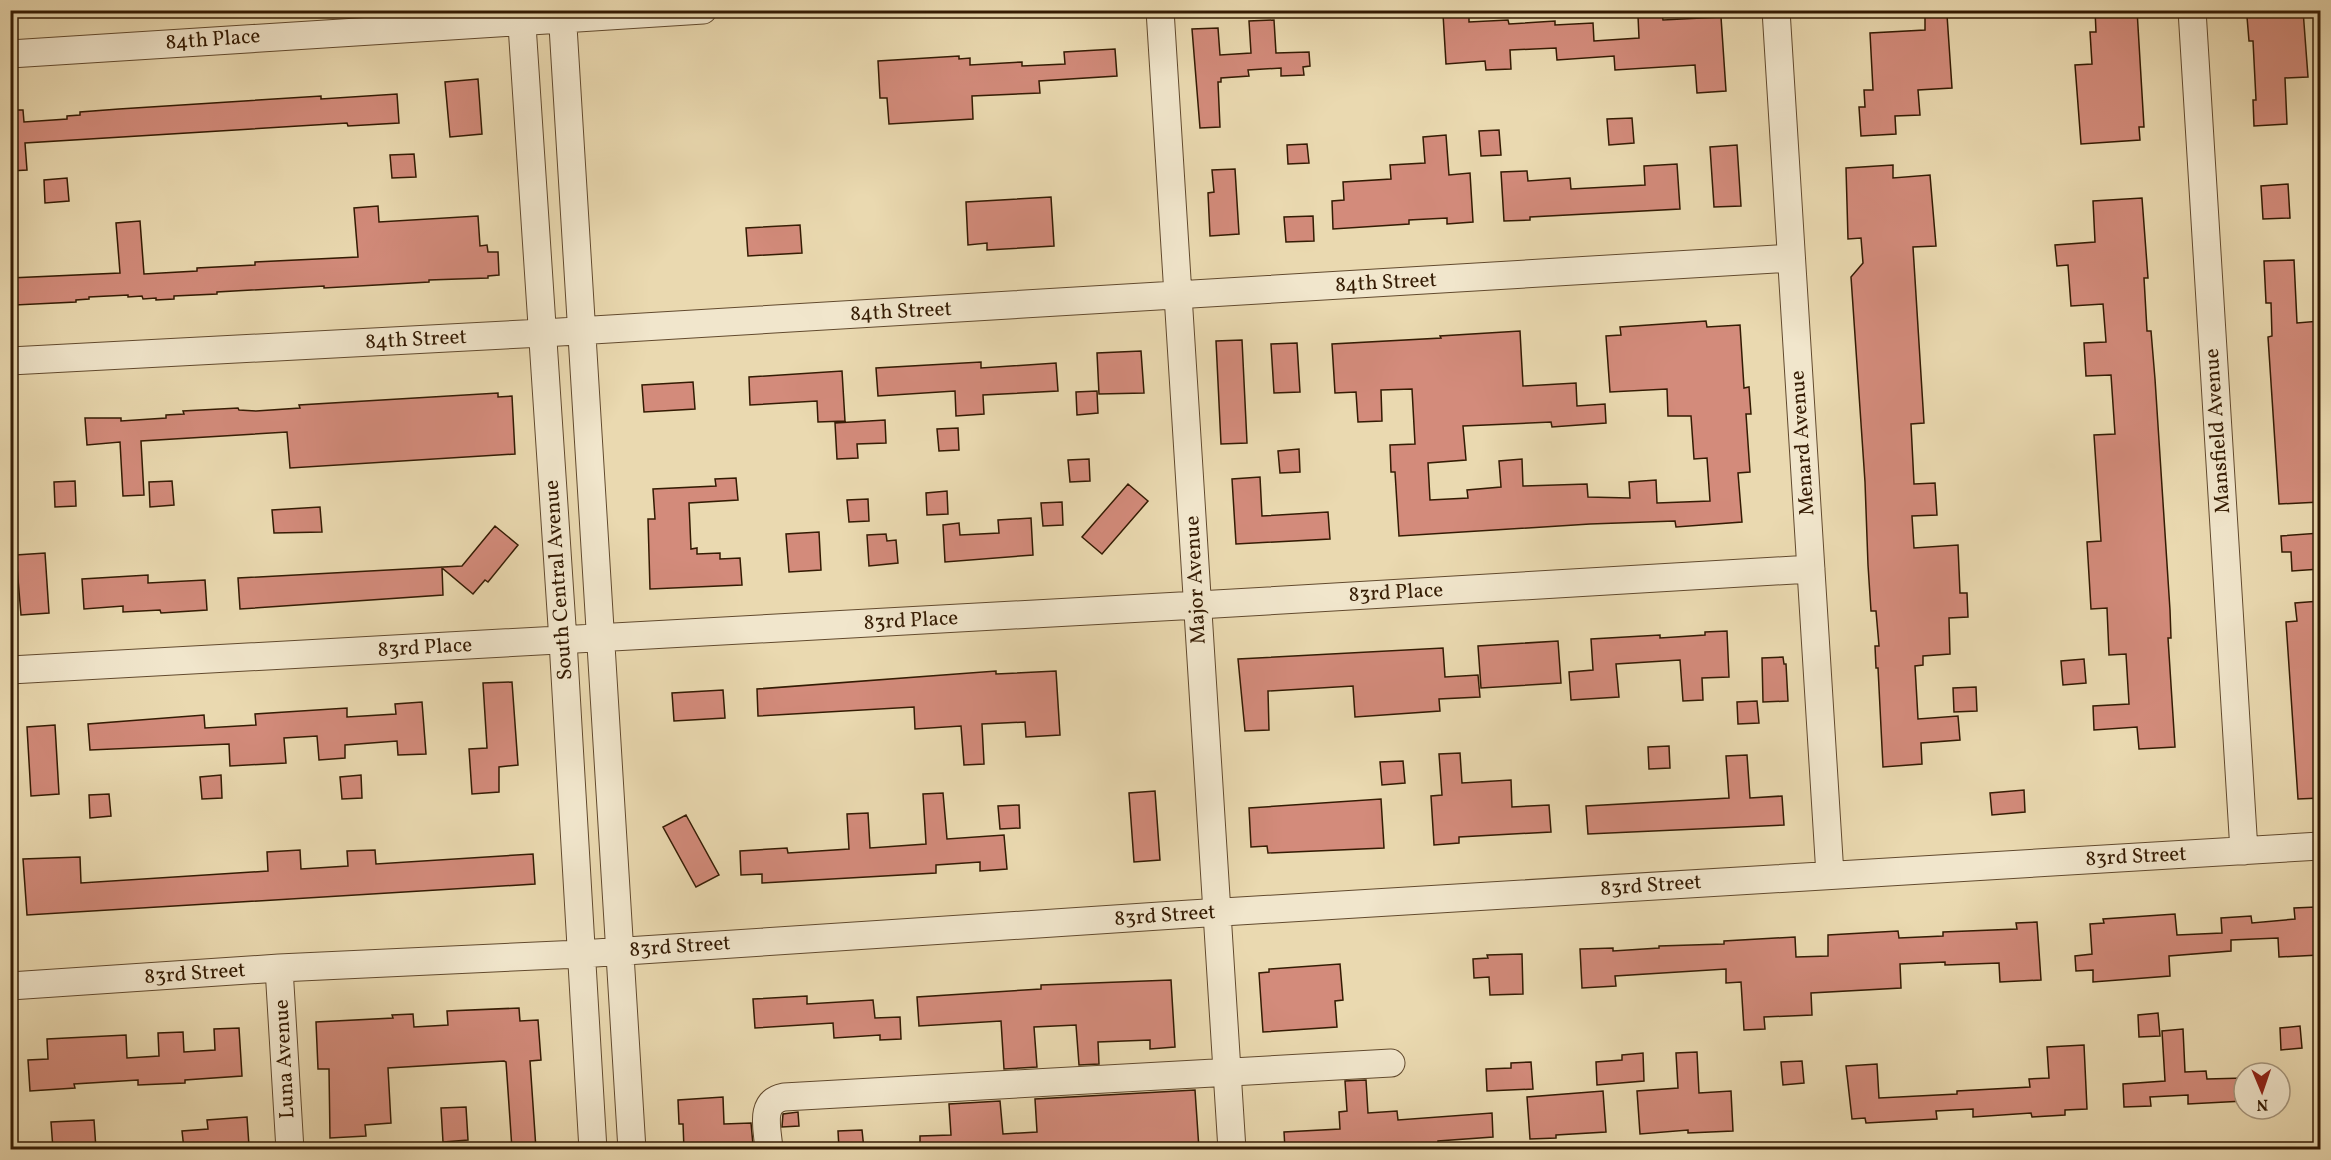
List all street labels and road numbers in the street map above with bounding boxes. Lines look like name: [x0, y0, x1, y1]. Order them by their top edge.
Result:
street label: 84th Place: [165, 22, 261, 58]
street label: 84th Street: [1334, 266, 1438, 300]
street label: 84th Street: [849, 295, 953, 329]
street label: 84th Street: [364, 323, 468, 357]
street label: Mansfield Avenue: [2198, 347, 2238, 515]
street label: Menard Avenue: [1783, 369, 1823, 517]
street label: South Central Avenue: [538, 479, 580, 681]
street label: Major Avenue: [1178, 515, 1214, 645]
street label: 83rd Place: [1348, 576, 1444, 610]
street label: 83rd Place: [863, 604, 959, 638]
street label: 83rd Place: [377, 631, 473, 665]
street label: 83rd Street: [2085, 840, 2187, 874]
street label: 83rd Street: [1599, 868, 1703, 904]
street label: 83rd Street: [1113, 898, 1217, 934]
street label: 83rd Street: [628, 929, 732, 965]
street label: 83rd Street: [143, 956, 247, 992]
street label: Luna Avenue: [267, 999, 303, 1119]

